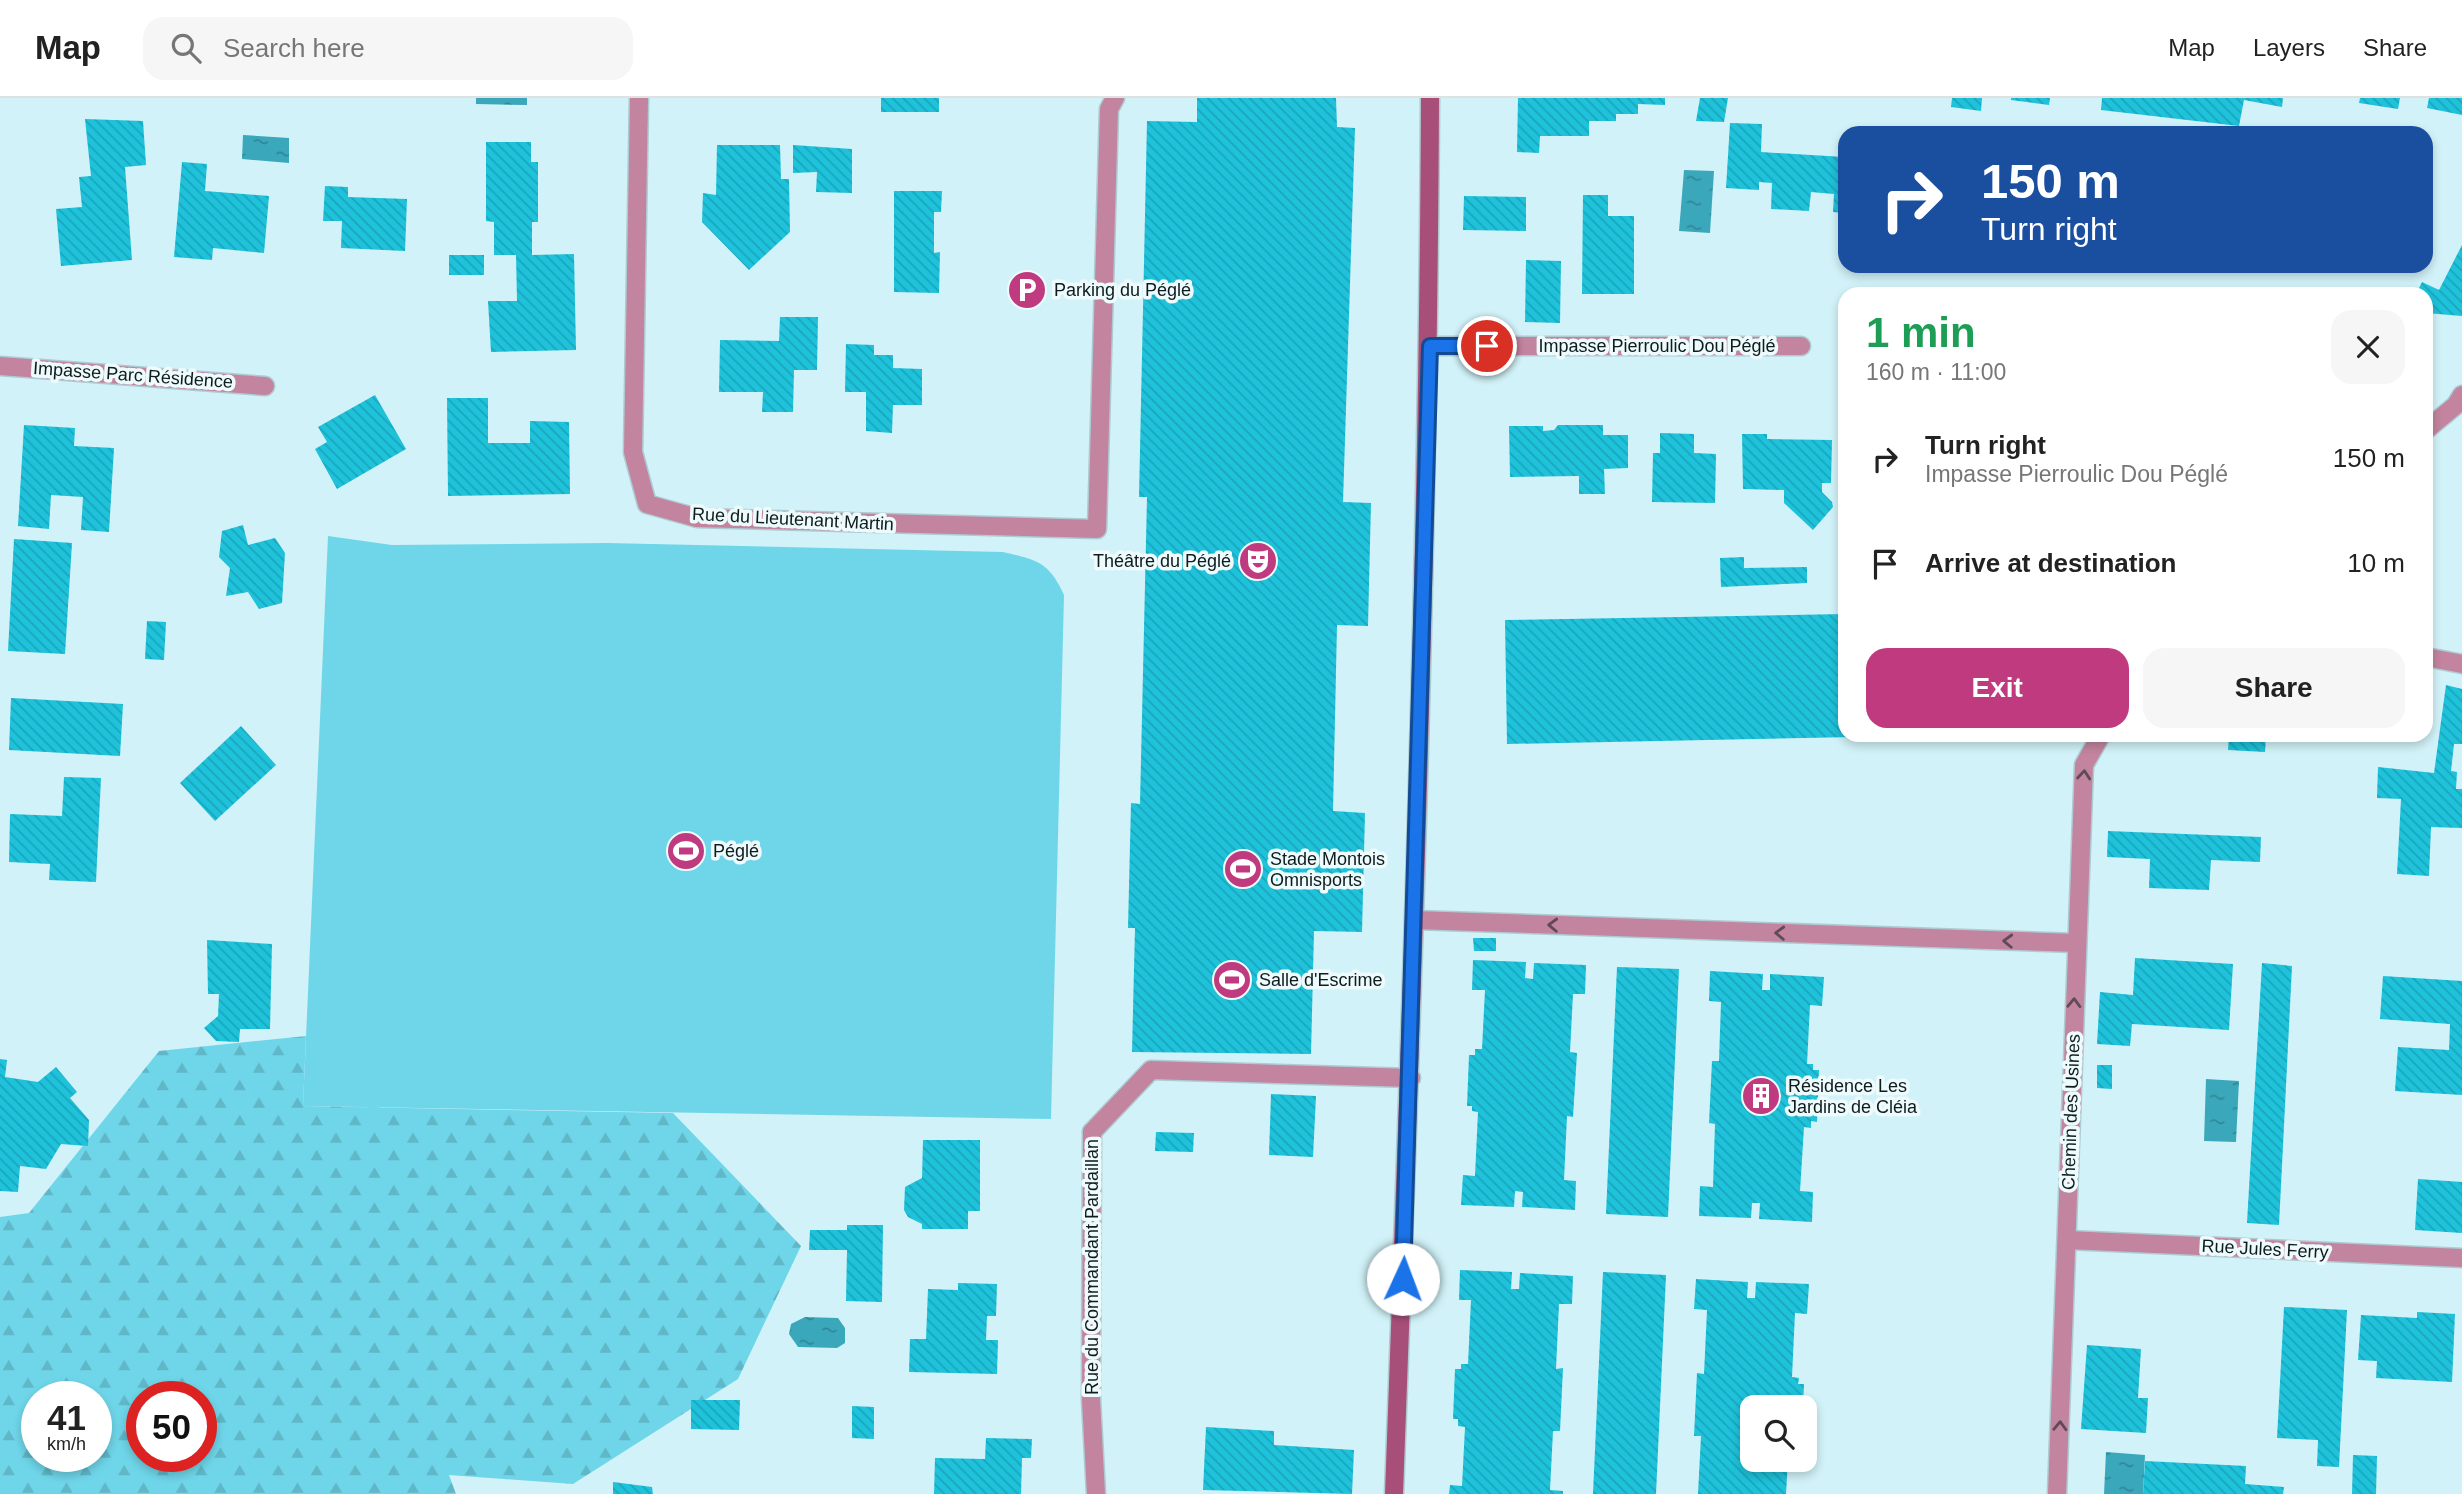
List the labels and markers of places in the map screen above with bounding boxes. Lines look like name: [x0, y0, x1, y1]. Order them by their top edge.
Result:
parking icon: Parking du Péglé: [1006, 269, 1048, 311]
place label: Parking du Péglé: [1054, 280, 1191, 300]
pin: [1457, 316, 1517, 376]
theatre icon: Théâtre du Péglé: [1237, 540, 1279, 582]
place label: Théâtre du Péglé: [1093, 551, 1231, 571]
sports icon: Péglé: [665, 830, 707, 872]
place label: Péglé: [713, 841, 759, 861]
sports icon: Stade Montois Omnisports: [1222, 848, 1264, 890]
place label: Stade Montois Omnisports: [1270, 849, 1385, 890]
sports icon: Salle d'Escrime: [1211, 959, 1253, 1001]
place label: Salle d'Escrime: [1259, 970, 1382, 990]
building icon: Résidence Les Jardins de Cléia: [1740, 1075, 1782, 1117]
place label: Résidence Les Jardins de Cléia: [1788, 1076, 1918, 1117]

